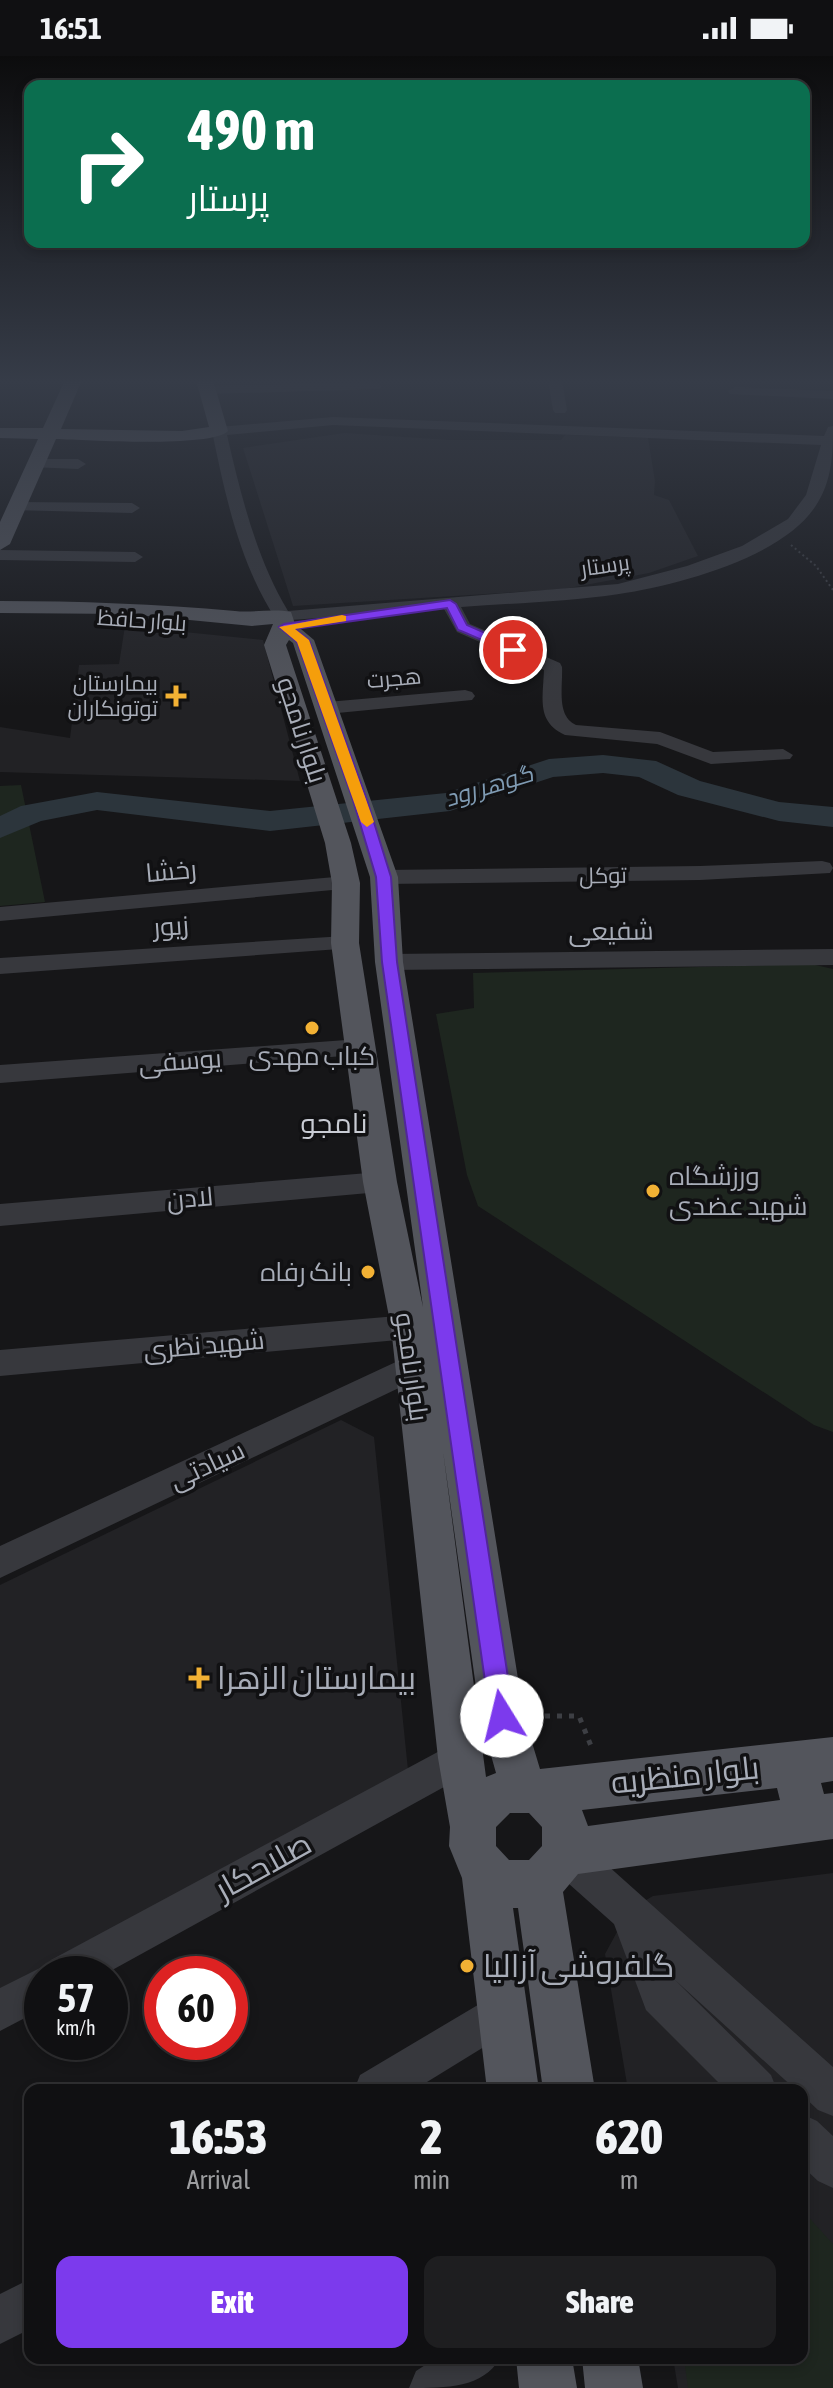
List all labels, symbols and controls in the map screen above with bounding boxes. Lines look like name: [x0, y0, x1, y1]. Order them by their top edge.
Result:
text: 16:51: [40, 11, 102, 45]
text: 490 m: [188, 98, 315, 162]
icon: right: [56, 112, 160, 216]
text: پرستار: [188, 177, 269, 219]
street label: پرستار: [577, 549, 632, 584]
street label: بلوار حافظ: [96, 604, 188, 636]
pin: [479, 616, 547, 684]
icon: arrive: [491, 628, 535, 672]
street label: هجرت: [366, 663, 422, 693]
place label: بیمارستان توتونکاران: [68, 670, 158, 721]
street label: بلوار نامجو: [271, 673, 333, 787]
marker: بیمارستان توتونکاران: [165, 685, 187, 707]
water label: گوهر رود: [442, 759, 537, 813]
street label: رخشا: [144, 854, 198, 888]
street label: توکل: [579, 862, 627, 889]
street label: زیور: [150, 910, 190, 942]
street label: شفیعی: [568, 915, 654, 948]
marker: کباب مهدی: [303, 1019, 321, 1037]
place label: کباب مهدی: [249, 1041, 375, 1072]
street label: یوسفی: [138, 1043, 223, 1080]
district label: نامجو: [301, 1107, 367, 1139]
place label: ورزشگاه شهید عضدی: [669, 1161, 808, 1222]
street label: لادن: [165, 1181, 215, 1215]
marker: ورزشگاه شهید عضدی: [644, 1182, 662, 1200]
place label: بانک رفاه: [260, 1257, 352, 1287]
marker: بانک رفاه: [359, 1263, 377, 1281]
street label: بلوار نامجو: [390, 1311, 434, 1423]
street label: شهید نظری: [142, 1325, 266, 1366]
street label: سیادتی: [165, 1435, 250, 1496]
place label: بیمارستان الزهرا: [217, 1659, 416, 1697]
marker: بیمارستان الزهرا: [188, 1667, 210, 1689]
position arrow: [460, 1674, 544, 1758]
street label: بلوار منظریه: [609, 1748, 761, 1801]
street label: صلاحکار: [206, 1824, 317, 1908]
place label: گلفروشی آزالیا: [483, 1947, 674, 1985]
speed limit sign: 60: [144, 1956, 248, 2060]
marker: گلفروشی آزالیا: [458, 1957, 476, 1975]
text: 57: [57, 1975, 95, 2020]
text: km/h: [56, 2016, 96, 2039]
text: 16:53: [169, 2109, 268, 2164]
text: 2: [420, 2109, 443, 2164]
text: 620: [595, 2109, 663, 2164]
text: Arrival: [187, 2165, 250, 2195]
text: min: [413, 2165, 450, 2195]
text: m: [620, 2165, 638, 2195]
button: Exit: [56, 2256, 408, 2348]
button: Share: [424, 2256, 776, 2348]

